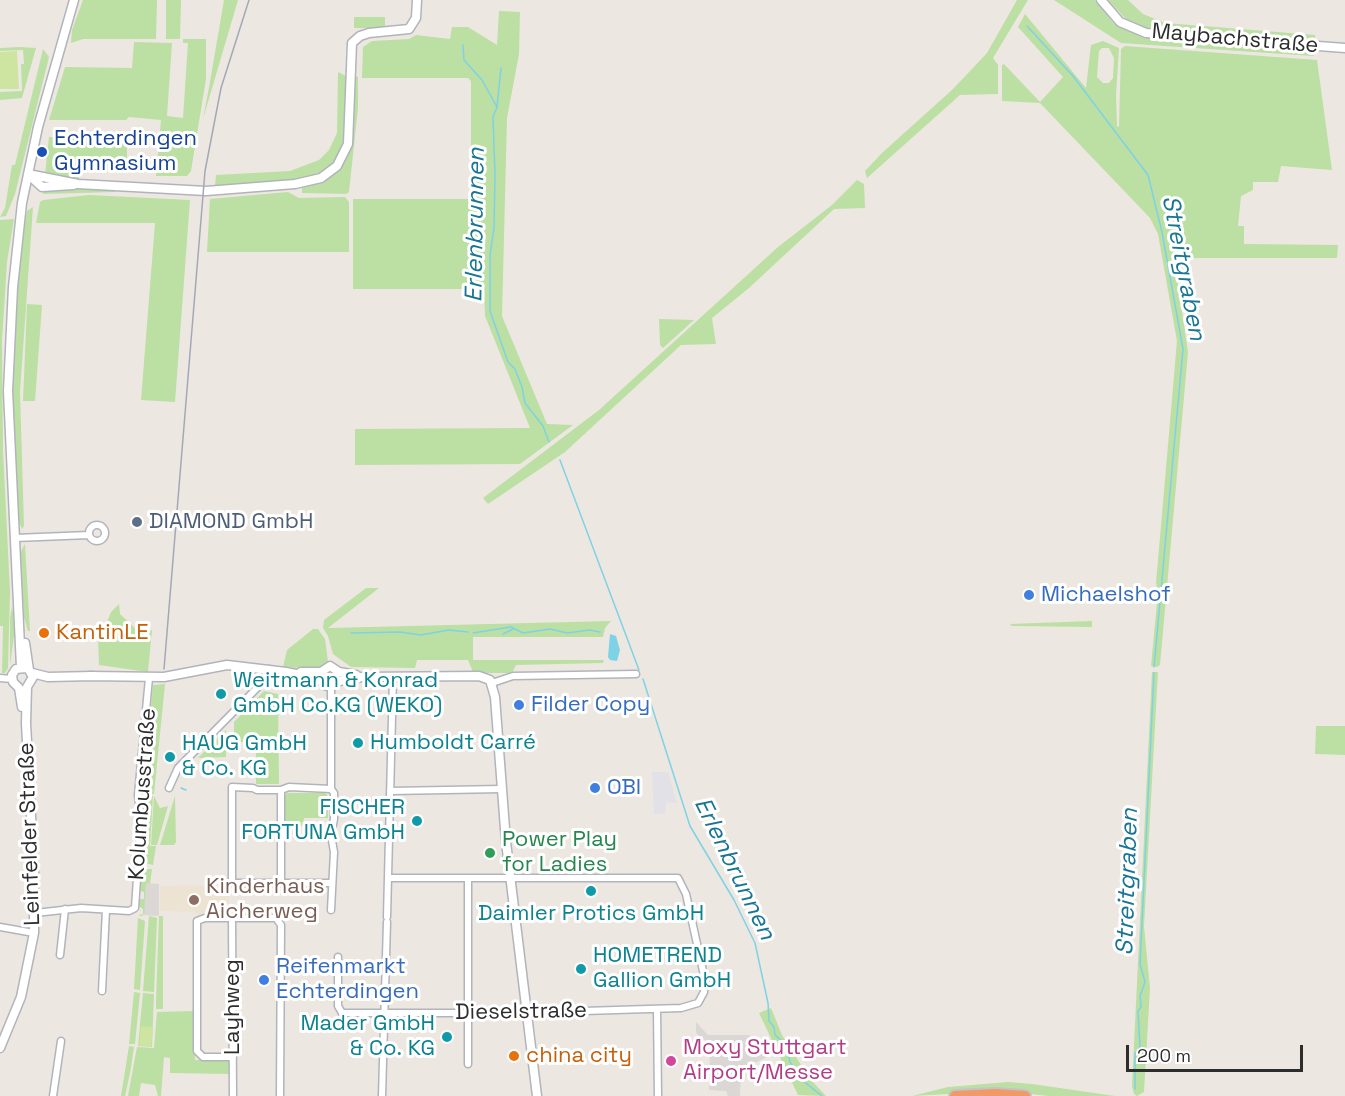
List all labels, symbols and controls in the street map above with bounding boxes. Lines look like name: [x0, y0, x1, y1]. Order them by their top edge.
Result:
street label: Maybachstraße: [1151, 19, 1319, 59]
place label: Echterdingen Gymnasium: [54, 126, 197, 178]
marker: Echterdingen Gymnasium: [35, 145, 49, 159]
water label: Erlenbrunnen: [460, 147, 492, 303]
water label: Streitgraben: [1155, 193, 1211, 343]
place label: DIAMOND GmbH: [149, 509, 313, 535]
marker: DIAMOND GmbH: [130, 515, 144, 529]
place label: Michaelshof: [1041, 582, 1171, 608]
marker: Michaelshof: [1022, 588, 1036, 602]
place label: KantinLE: [56, 620, 149, 646]
marker: KantinLE: [37, 626, 51, 640]
place label: Weitmann & Konrad GmbH Co.KG (WEKO): [233, 668, 442, 720]
marker: Weitmann & Konrad GmbH Co.KG (WEKO): [214, 687, 228, 701]
place label: Filder Copy: [531, 692, 650, 718]
marker: Filder Copy: [512, 698, 526, 712]
street label: Kolumbusstraße: [124, 707, 162, 881]
place label: Humboldt Carré: [370, 730, 536, 756]
place label: HAUG GmbH & Co. KG: [182, 731, 307, 782]
marker: Humboldt Carré: [351, 736, 365, 750]
street label: Leinfelder Straße: [14, 742, 46, 926]
marker: HAUG GmbH & Co. KG: [163, 750, 177, 764]
place label: OBI: [607, 775, 641, 801]
marker: OBI: [588, 781, 602, 795]
water label: Erlenbrunnen: [687, 793, 781, 945]
place label: FISCHER FORTUNA GmbH: [241, 795, 405, 846]
water label: Streitgraben: [1111, 808, 1145, 956]
marker: FISCHER FORTUNA GmbH: [410, 814, 424, 828]
place label: Power Play for Ladies: [502, 827, 617, 878]
marker: Power Play for Ladies: [483, 846, 497, 860]
place label: Kinderhaus Aicherweg: [206, 874, 325, 926]
marker: Daimler Protics GmbH: [584, 884, 598, 898]
marker: Kinderhaus Aicherweg: [187, 893, 201, 907]
place label: Daimler Protics GmbH: [478, 901, 704, 927]
place label: HOMETREND Gallion GmbH: [593, 943, 731, 994]
place label: Reifenmarkt Echterdingen: [276, 954, 419, 1005]
street label: Layhweg: [220, 959, 246, 1055]
marker: HOMETREND Gallion GmbH: [574, 962, 588, 976]
marker: Reifenmarkt Echterdingen: [257, 973, 271, 987]
street label: Dieselstraße: [455, 998, 587, 1026]
place label: Mader GmbH & Co. KG: [300, 1011, 435, 1062]
marker: Mader GmbH & Co. KG: [440, 1030, 454, 1044]
scale bar: [1129, 1033, 1306, 1071]
place label: Moxy Stuttgart Airport/Messe: [683, 1035, 847, 1086]
place label: china city: [526, 1043, 632, 1069]
text: 200 m: [1137, 1044, 1191, 1067]
marker: china city: [507, 1049, 521, 1063]
marker: Moxy Stuttgart Airport/Messe: [664, 1054, 678, 1068]

